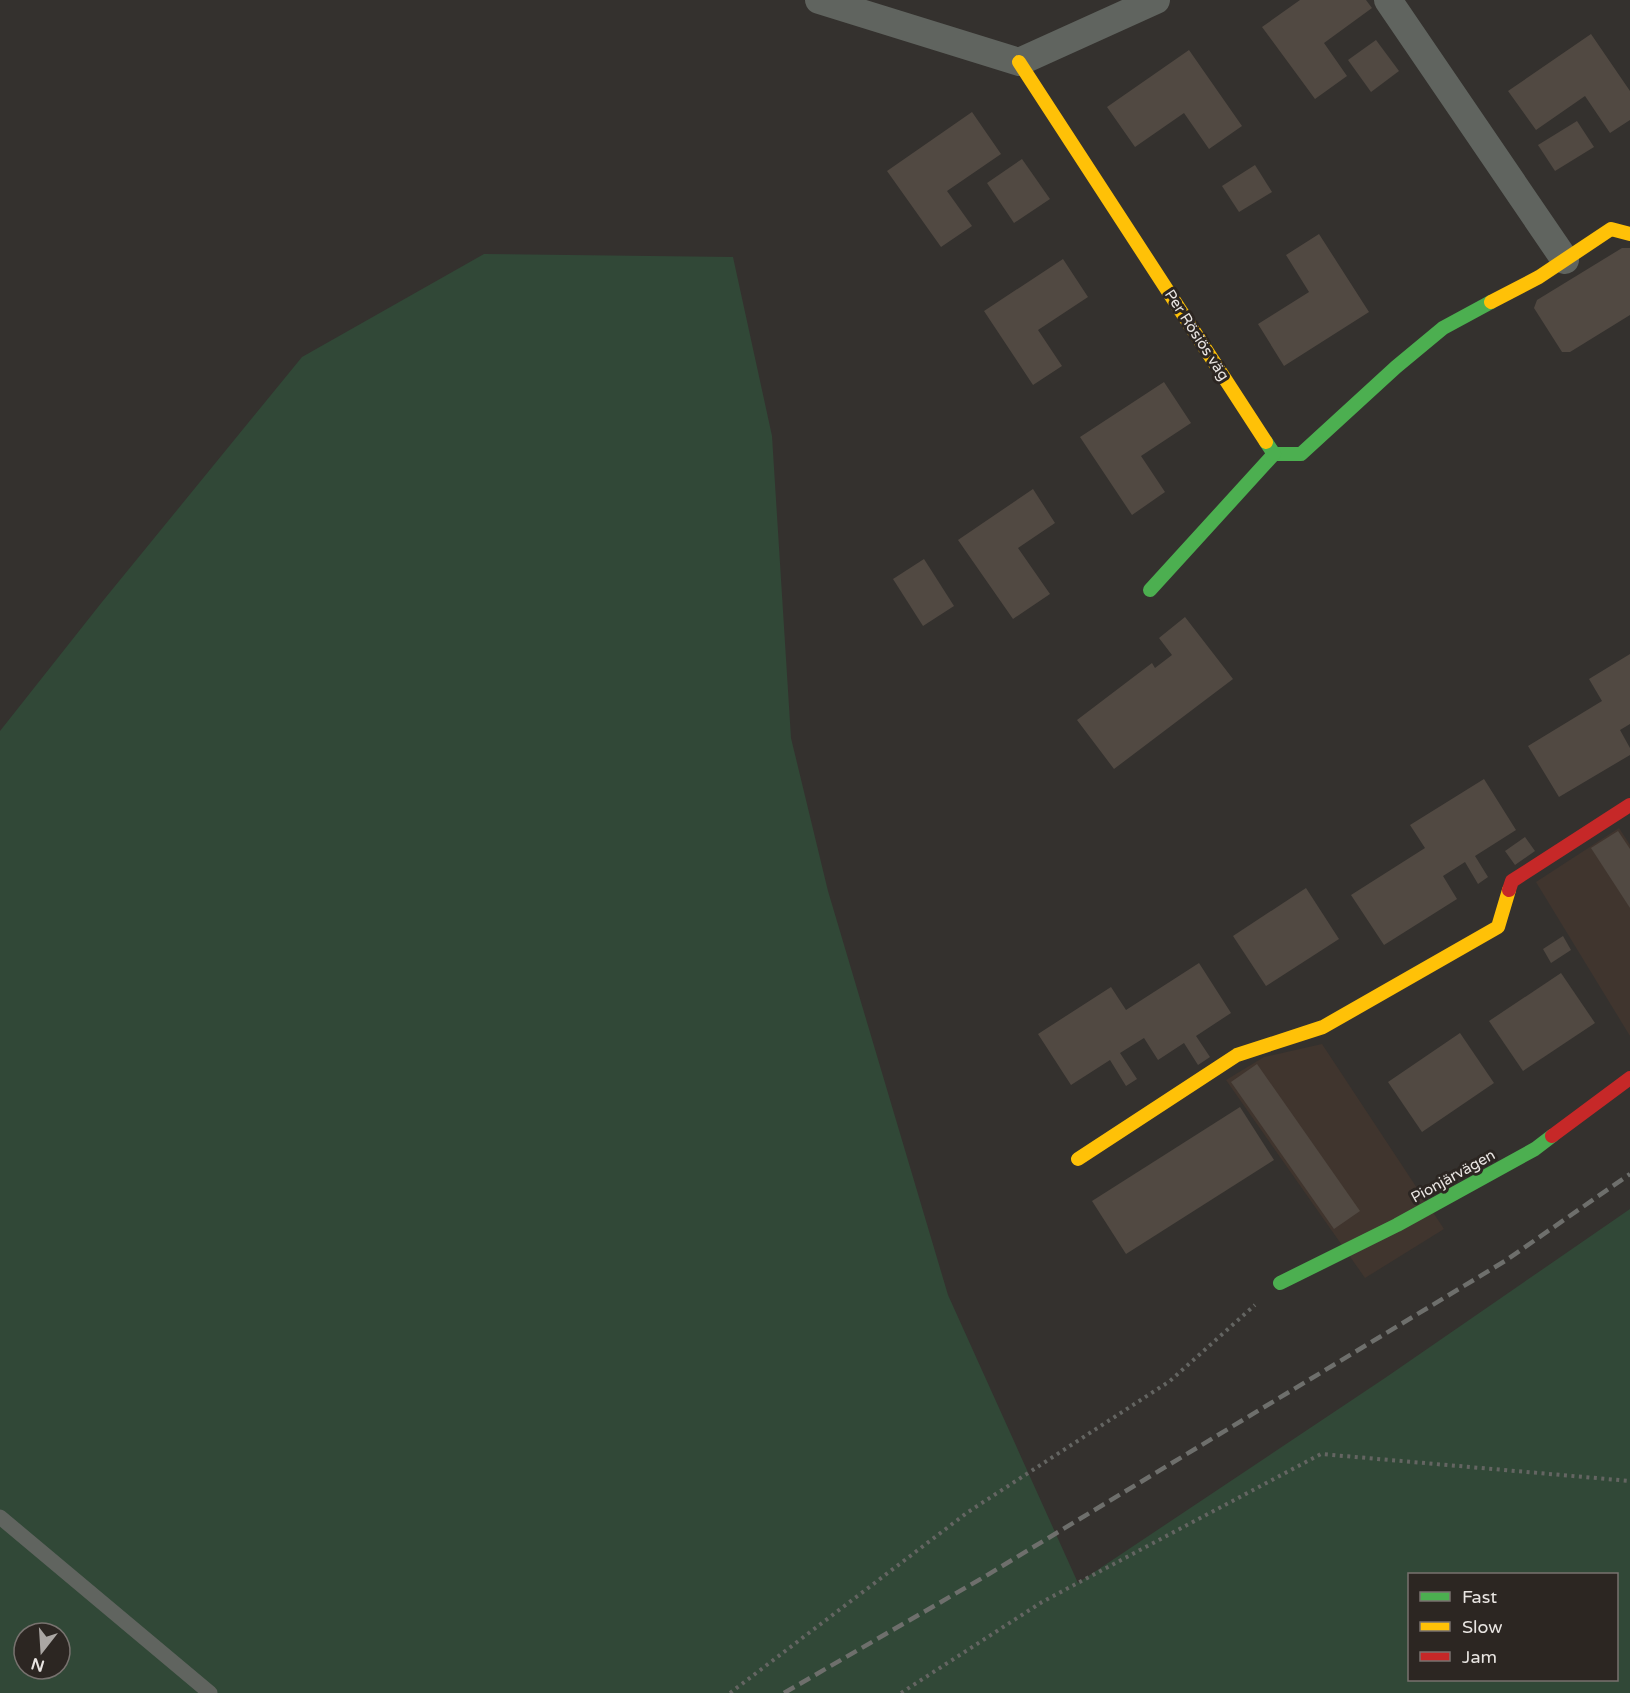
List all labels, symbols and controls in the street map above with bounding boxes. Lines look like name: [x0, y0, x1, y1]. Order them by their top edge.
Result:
street label: Per Rösiös väg: [1161, 286, 1233, 384]
street label: Pionjärvägen: [1408, 1146, 1498, 1206]
legend: [1408, 1573, 1618, 1681]
text: Fast: [1462, 1586, 1497, 1608]
text: Slow: [1462, 1616, 1503, 1638]
north arrow: [12, 1621, 72, 1681]
text: Jam: [1462, 1646, 1497, 1668]
text: N: [29, 1653, 47, 1676]

